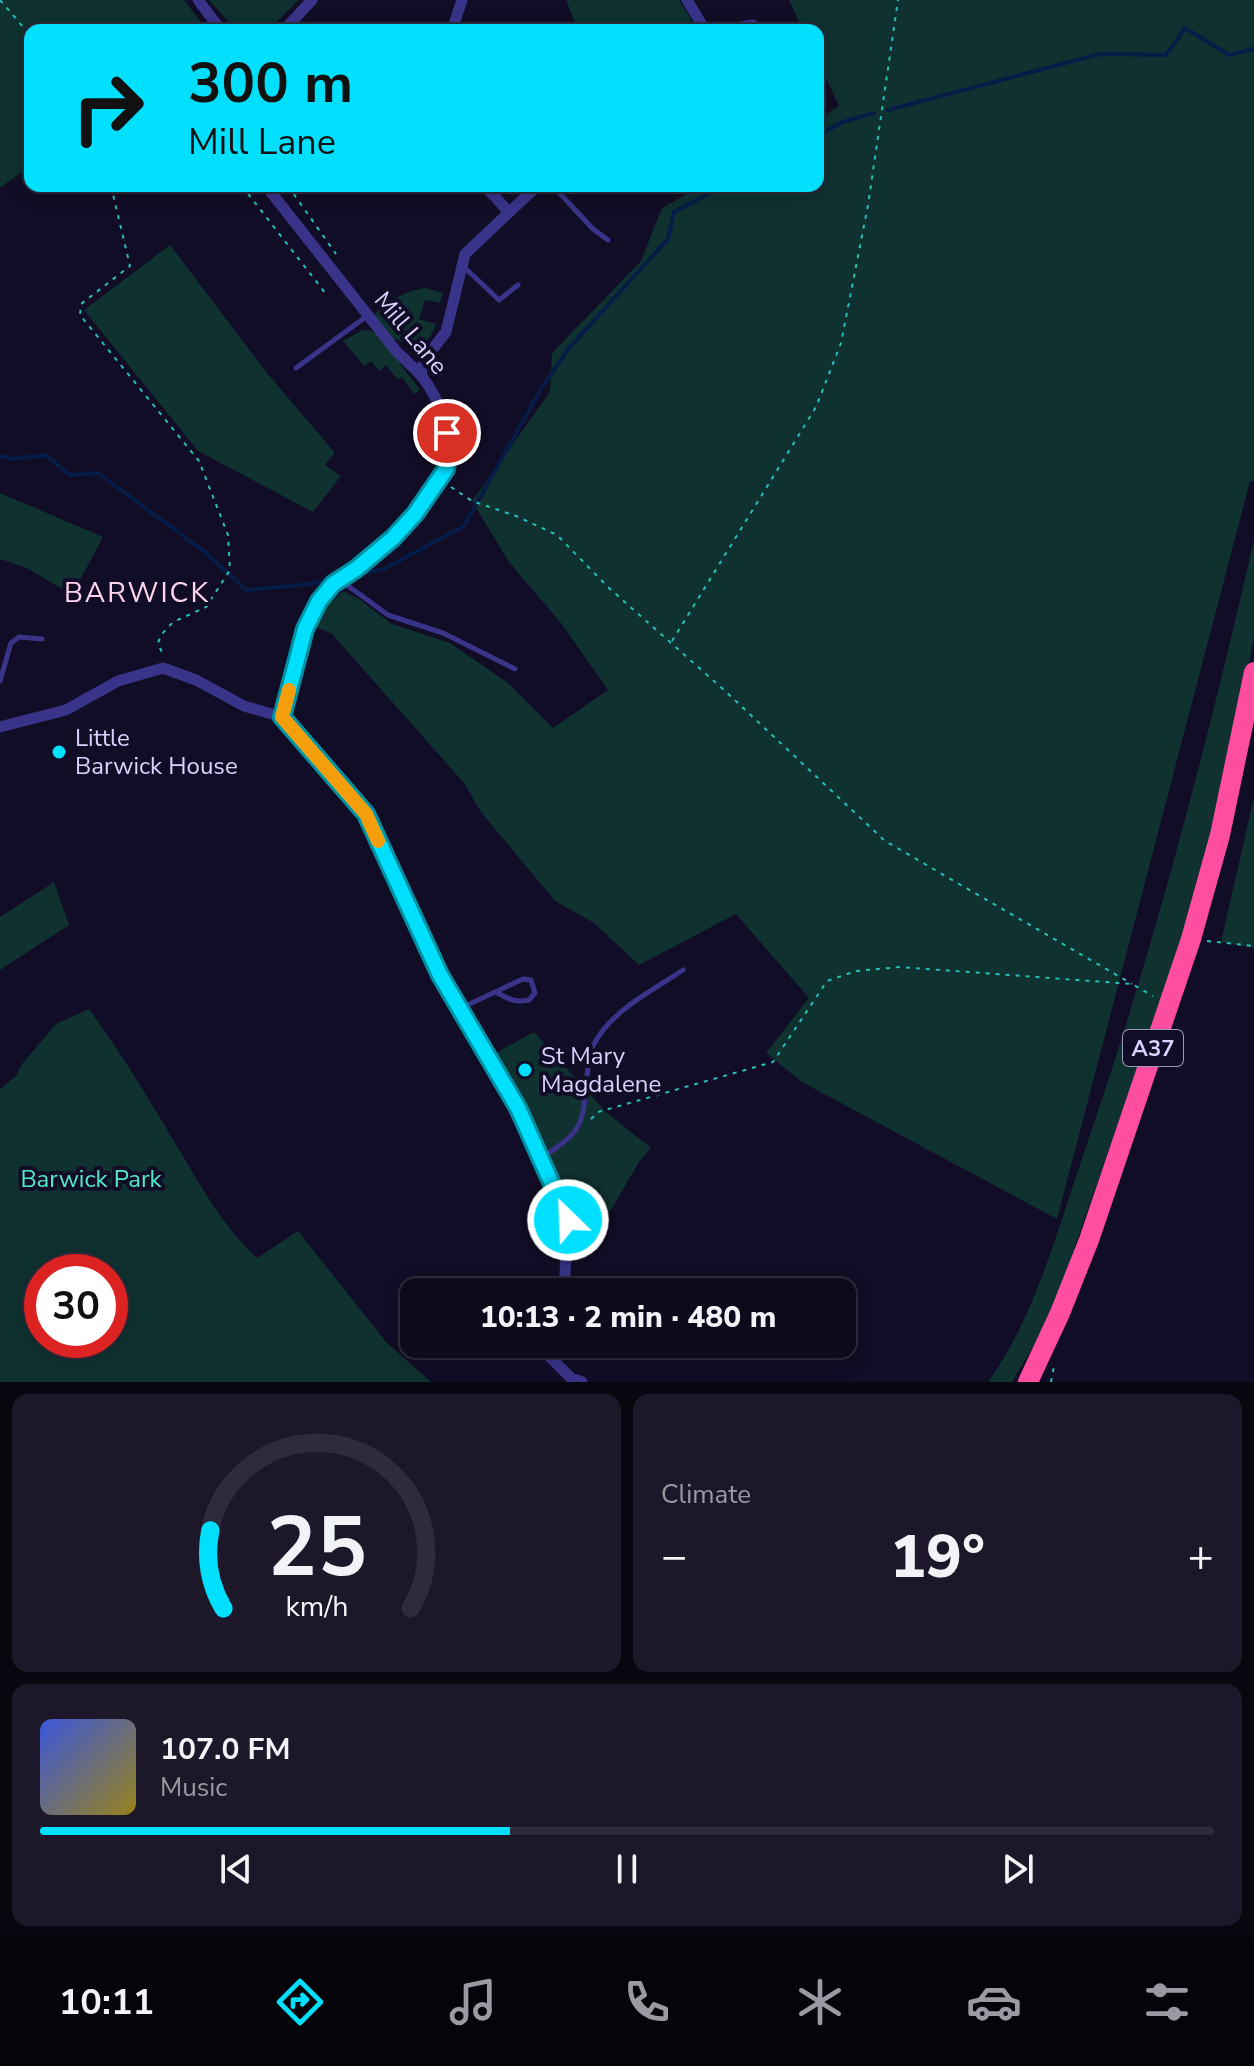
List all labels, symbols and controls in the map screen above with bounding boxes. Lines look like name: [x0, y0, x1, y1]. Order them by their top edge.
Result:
text: 300 m: [188, 45, 353, 122]
icon: right: [56, 56, 160, 160]
text: Mill Lane: [188, 118, 336, 167]
street label: Mill Lane: [367, 285, 455, 381]
pin: [413, 399, 481, 467]
icon: arrive: [425, 411, 469, 455]
district label: BARWICK: [64, 574, 210, 612]
place label: Little Barwick House: [75, 722, 238, 782]
marker: Little Barwick House: [50, 743, 68, 761]
road number: A37: [1123, 1030, 1183, 1066]
place label: St Mary Magdalene: [541, 1040, 661, 1100]
marker: St Mary Magdalene: [516, 1061, 534, 1079]
park label: Barwick Park: [20, 1163, 163, 1195]
position arrow: [526, 1178, 610, 1262]
speed limit sign: 30: [24, 1254, 128, 1358]
text: 10:13 · 2 min · 480 m: [480, 1297, 776, 1338]
text: Climate: [661, 1477, 751, 1512]
text: 25: [267, 1491, 366, 1604]
text: 19°: [890, 1516, 985, 1598]
text: −: [661, 1527, 687, 1587]
text: +: [1188, 1527, 1214, 1587]
text: km/h: [285, 1587, 348, 1626]
text: 107.0 FM: [160, 1729, 290, 1770]
text: Music: [160, 1770, 227, 1805]
icon: previous: [214, 1847, 258, 1891]
icon: pause: [605, 1847, 649, 1891]
icon: next: [996, 1847, 1040, 1891]
icon: directions: [272, 1974, 328, 2030]
icon: music: [445, 1974, 501, 2030]
icon: phone: [619, 1974, 675, 2030]
icon: climate: [792, 1974, 848, 2030]
icon: car: [966, 1974, 1022, 2030]
icon: filters: [1139, 1974, 1195, 2030]
text: 10:11: [59, 1978, 154, 2027]

